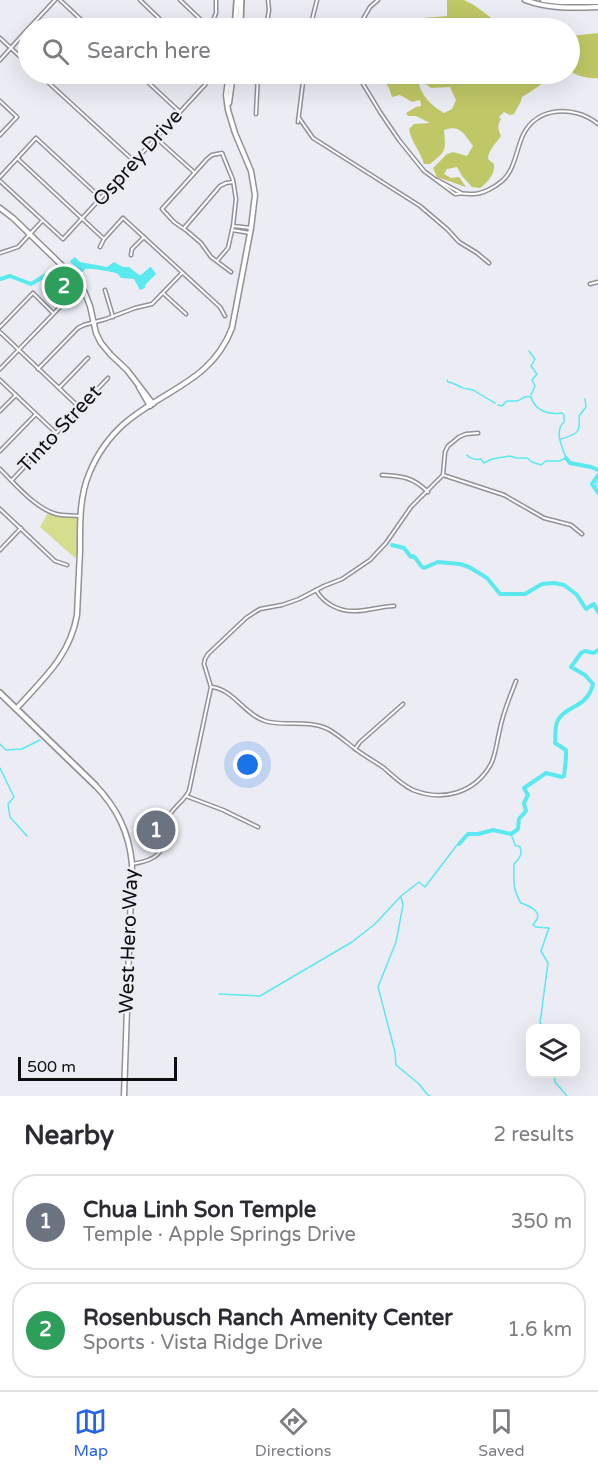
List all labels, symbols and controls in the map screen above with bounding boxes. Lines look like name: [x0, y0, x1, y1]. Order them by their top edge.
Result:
search box: [18, 18, 580, 84]
icon: search: [39, 35, 72, 68]
text: Search here: [87, 38, 211, 64]
street label: Osprey Drive: [88, 105, 188, 211]
pin: 2: [44, 264, 84, 308]
street label: Tinto Street: [13, 380, 107, 478]
your location: [233, 750, 262, 779]
pin: 1: [136, 808, 176, 852]
street label: West Hero Way: [114, 868, 144, 1014]
map controls: [526, 1024, 580, 1078]
button: layers: [526, 1024, 580, 1078]
scale bar: [18, 1054, 177, 1082]
text: 500 m: [27, 1057, 76, 1077]
text: Nearby: [24, 1120, 114, 1151]
text: 2 results: [494, 1123, 574, 1147]
text: Chua Linh Son Temple: [83, 1197, 316, 1223]
text: 1: [39, 1210, 52, 1234]
text: 350 m: [511, 1210, 572, 1234]
text: Temple · Apple Springs Drive: [83, 1223, 356, 1247]
text: Rosenbusch Ranch Amenity Center: [83, 1305, 453, 1331]
text: 2: [39, 1318, 52, 1342]
text: 1.6 km: [507, 1318, 572, 1342]
text: Sports · Vista Ridge Drive: [83, 1331, 323, 1355]
tab: Map: [73, 1405, 108, 1461]
tab: Directions: [255, 1405, 331, 1461]
tab: Saved: [478, 1405, 525, 1461]

